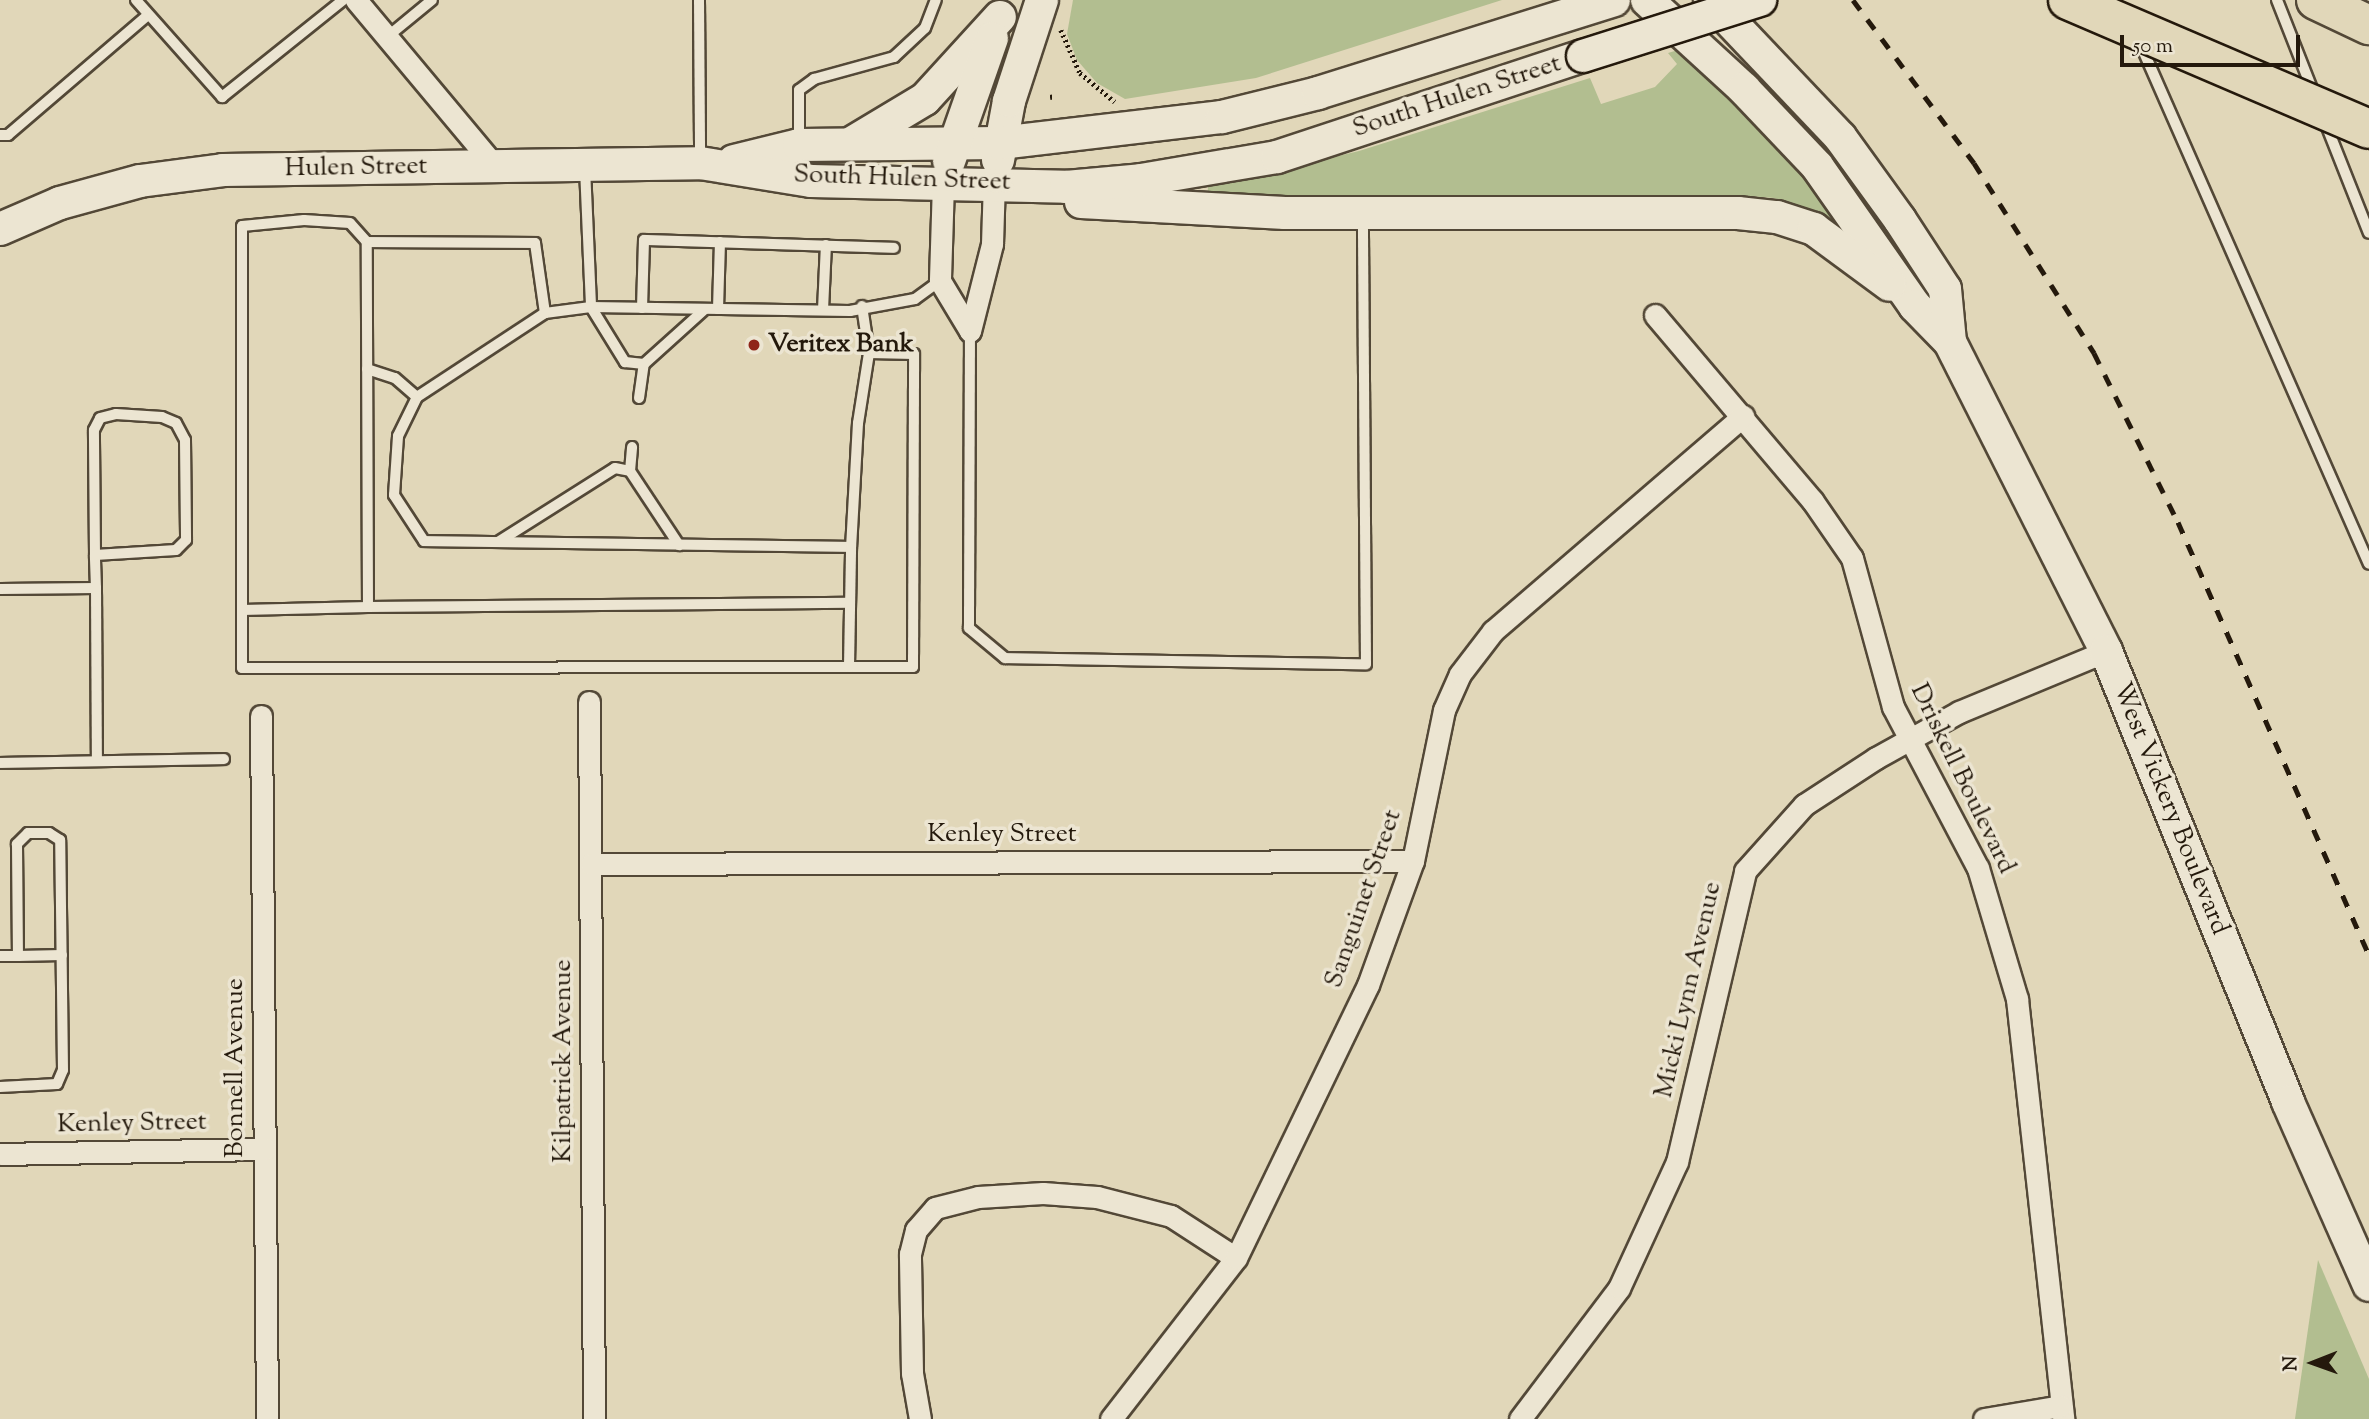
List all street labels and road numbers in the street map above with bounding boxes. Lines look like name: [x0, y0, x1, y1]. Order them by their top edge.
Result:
street label: South Hulen Street: [1349, 49, 1565, 145]
street label: Hulen Street: [284, 151, 428, 185]
street label: South Hulen Street: [793, 160, 1011, 198]
street label: West Vickery Boulevard: [2105, 678, 2235, 940]
street label: Driskell Boulevard: [1902, 679, 2022, 879]
street label: Sanguinet Street: [1319, 806, 1409, 992]
street label: Kenley Street: [927, 819, 1077, 851]
street label: Micki Lynn Avenue: [1649, 879, 1729, 1101]
street label: Kilpatrick Avenue: [548, 959, 580, 1163]
street label: Bonnell Avenue: [220, 978, 252, 1158]
street label: Kenley Street: [57, 1107, 207, 1141]

